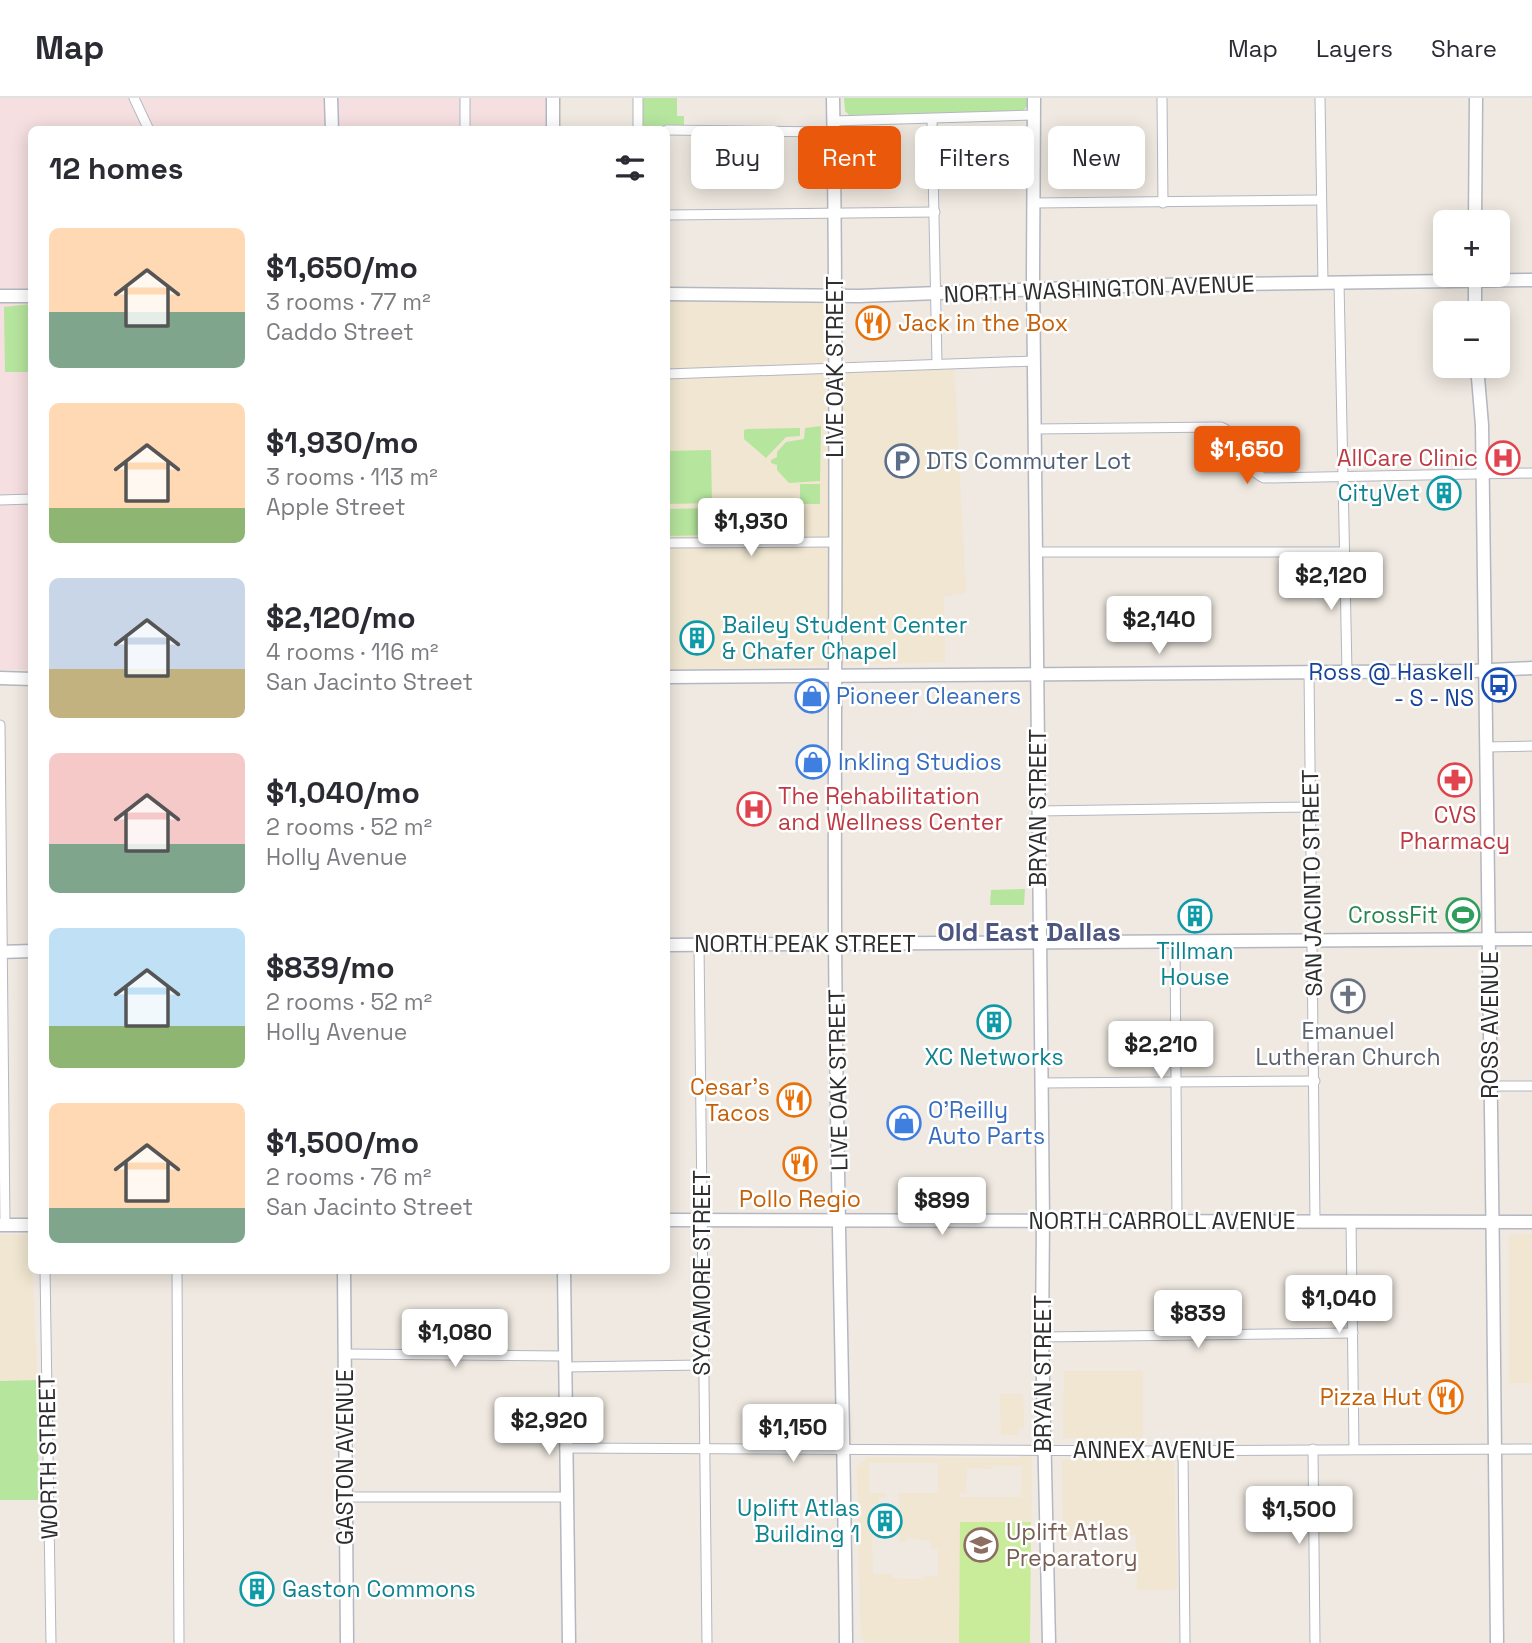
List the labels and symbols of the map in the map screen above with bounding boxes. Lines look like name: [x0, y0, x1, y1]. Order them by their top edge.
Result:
street label: NORTH WASHINGTON AVENUE: [943, 269, 1255, 309]
street label: LIVE OAK STREET: [820, 276, 850, 458]
restaurant icon: Jack in the Box: [854, 304, 892, 342]
place label: Jack in the Box: [898, 308, 1068, 338]
pin: $1,650: [1190, 426, 1304, 486]
hospital icon: AllCare Clinic: [1484, 439, 1522, 477]
parking icon: DTS Commuter Lot: [883, 442, 921, 480]
place label: AllCare Clinic: [1337, 443, 1478, 473]
place label: DTS Commuter Lot: [926, 446, 1131, 476]
building icon: CityVet: [1425, 474, 1463, 512]
place label: CityVet: [1338, 478, 1420, 508]
pin: $1,930: [694, 498, 808, 558]
pin: $2,120: [1274, 552, 1388, 612]
pin: $2,140: [1102, 596, 1216, 656]
place label: Bailey Student Center & Chafer Chapel: [722, 610, 967, 666]
building icon: Bailey Student Center & Chafer Chapel: [678, 619, 716, 657]
place label: Ross @ Haskell - S - NS: [1309, 657, 1474, 713]
bus stop icon: Ross @ Haskell - S - NS: [1480, 666, 1518, 704]
shop icon: Pioneer Cleaners: [793, 677, 831, 715]
place label: Pioneer Cleaners: [836, 681, 1021, 711]
street label: BRYAN STREET: [1023, 729, 1053, 887]
shop icon: Inkling Studios: [794, 743, 832, 781]
place label: Inkling Studios: [838, 747, 1002, 777]
pharmacy icon: CVS Pharmacy: [1436, 761, 1474, 799]
street label: SAN JACINTO STREET: [1295, 769, 1329, 997]
place label: The Rehabilitation and Wellness Center: [778, 781, 1003, 837]
hospital icon: The Rehabilitation and Wellness Center: [735, 790, 773, 828]
place label: CVS Pharmacy: [1400, 800, 1510, 856]
sports icon: CrossFit: [1444, 896, 1482, 934]
building icon: Tillman House: [1176, 897, 1214, 935]
place label: CrossFit: [1348, 900, 1438, 930]
district label: Old East Dallas: [937, 915, 1121, 949]
street label: NORTH PEAK STREET: [694, 929, 916, 959]
place label: Tillman House: [1156, 936, 1234, 992]
street label: ROSS AVENUE: [1475, 951, 1505, 1099]
church icon: Emanuel Lutheran Church: [1329, 977, 1367, 1015]
street label: LIVE OAK STREET: [821, 989, 855, 1171]
building icon: XC Networks: [975, 1003, 1013, 1041]
place label: Emanuel Lutheran Church: [1255, 1016, 1441, 1072]
pin: $2,210: [1104, 1021, 1218, 1081]
place label: XC Networks: [924, 1042, 1064, 1072]
place label: Cesar's Tacos: [690, 1072, 770, 1128]
restaurant icon: Cesar's Tacos: [775, 1081, 813, 1119]
place label: O'Reilly Auto Parts: [928, 1095, 1045, 1151]
shop icon: O'Reilly Auto Parts: [885, 1104, 923, 1142]
restaurant icon: Pollo Regio: [781, 1145, 819, 1183]
street label: SYCAMORE STREET: [687, 1170, 717, 1376]
pin: $899: [901, 1178, 983, 1237]
place label: Pollo Regio: [739, 1184, 861, 1214]
street label: NORTH CARROLL AVENUE: [1028, 1206, 1296, 1236]
pin: $1,040: [1282, 1276, 1396, 1335]
pin: $839: [1157, 1290, 1239, 1350]
street label: BRYAN STREET: [1028, 1295, 1058, 1453]
pin: $1,080: [398, 1310, 512, 1369]
street label: GASTON AVENUE: [330, 1369, 360, 1545]
street label: WORTH STREET: [32, 1374, 64, 1540]
restaurant icon: Pizza Hut: [1427, 1378, 1465, 1416]
place label: Pizza Hut: [1320, 1382, 1422, 1412]
pin: $2,920: [492, 1398, 606, 1457]
pin: $1,150: [736, 1404, 850, 1464]
street label: ANNEX AVENUE: [1073, 1435, 1235, 1465]
pin: $1,500: [1242, 1486, 1356, 1546]
place label: Uplift Atlas Building 1: [737, 1493, 860, 1549]
building icon: Uplift Atlas Building 1: [866, 1502, 904, 1540]
place label: Uplift Atlas Preparatory: [1006, 1517, 1138, 1573]
school or university icon: Uplift Atlas Preparatory: [962, 1526, 1000, 1564]
building icon: Gaston Commons: [238, 1570, 276, 1608]
place label: Gaston Commons: [282, 1574, 476, 1604]

